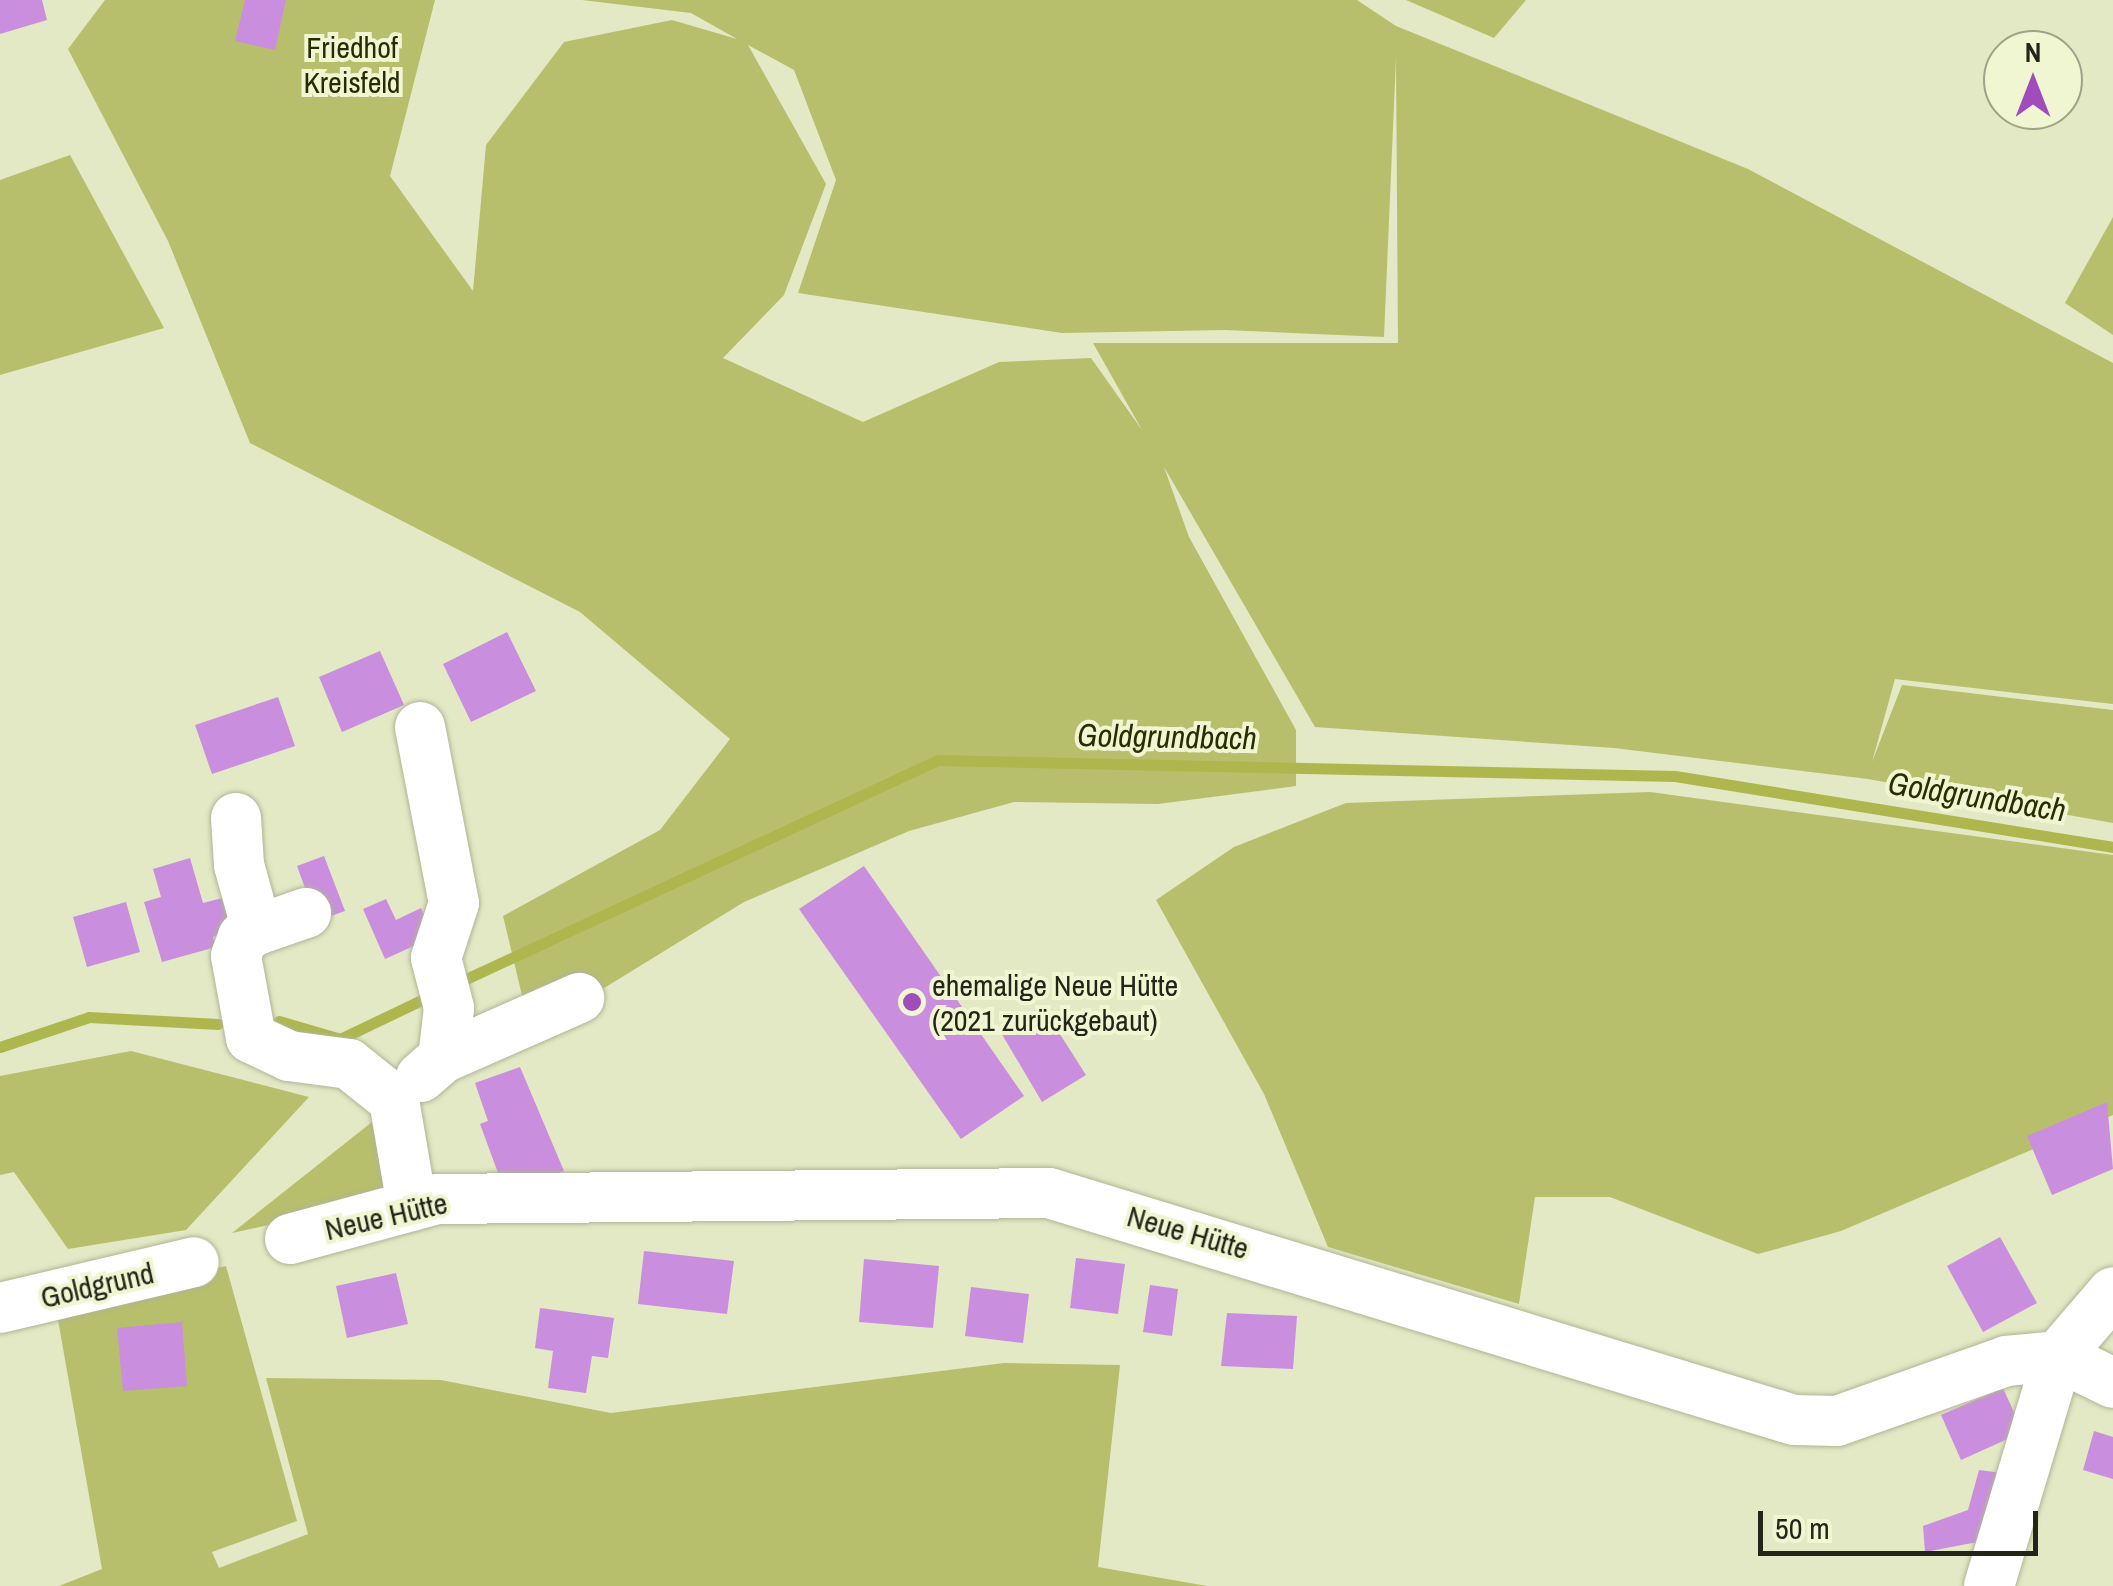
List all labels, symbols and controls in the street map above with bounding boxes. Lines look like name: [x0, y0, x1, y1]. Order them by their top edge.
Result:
park label: Friedhof Kreisfeld: [303, 29, 401, 100]
north arrow: [1983, 30, 2083, 130]
text: N: [2025, 33, 2041, 71]
water label: Goldgrundbach: [1077, 716, 1257, 758]
water label: Goldgrundbach: [1885, 764, 2069, 830]
place label: ehemalige Neue Hütte (2021 zurückgebaut): [932, 967, 1178, 1038]
marker: ehemalige Neue Hütte (2021 zurückgebaut): [901, 991, 923, 1013]
street label: Neue Hütte: [321, 1184, 451, 1248]
street label: Neue Hütte: [1123, 1198, 1253, 1266]
street label: Goldgrund: [37, 1255, 157, 1315]
scale bar: [1763, 1491, 2043, 1553]
text: 50 m: [1775, 1508, 1830, 1548]

